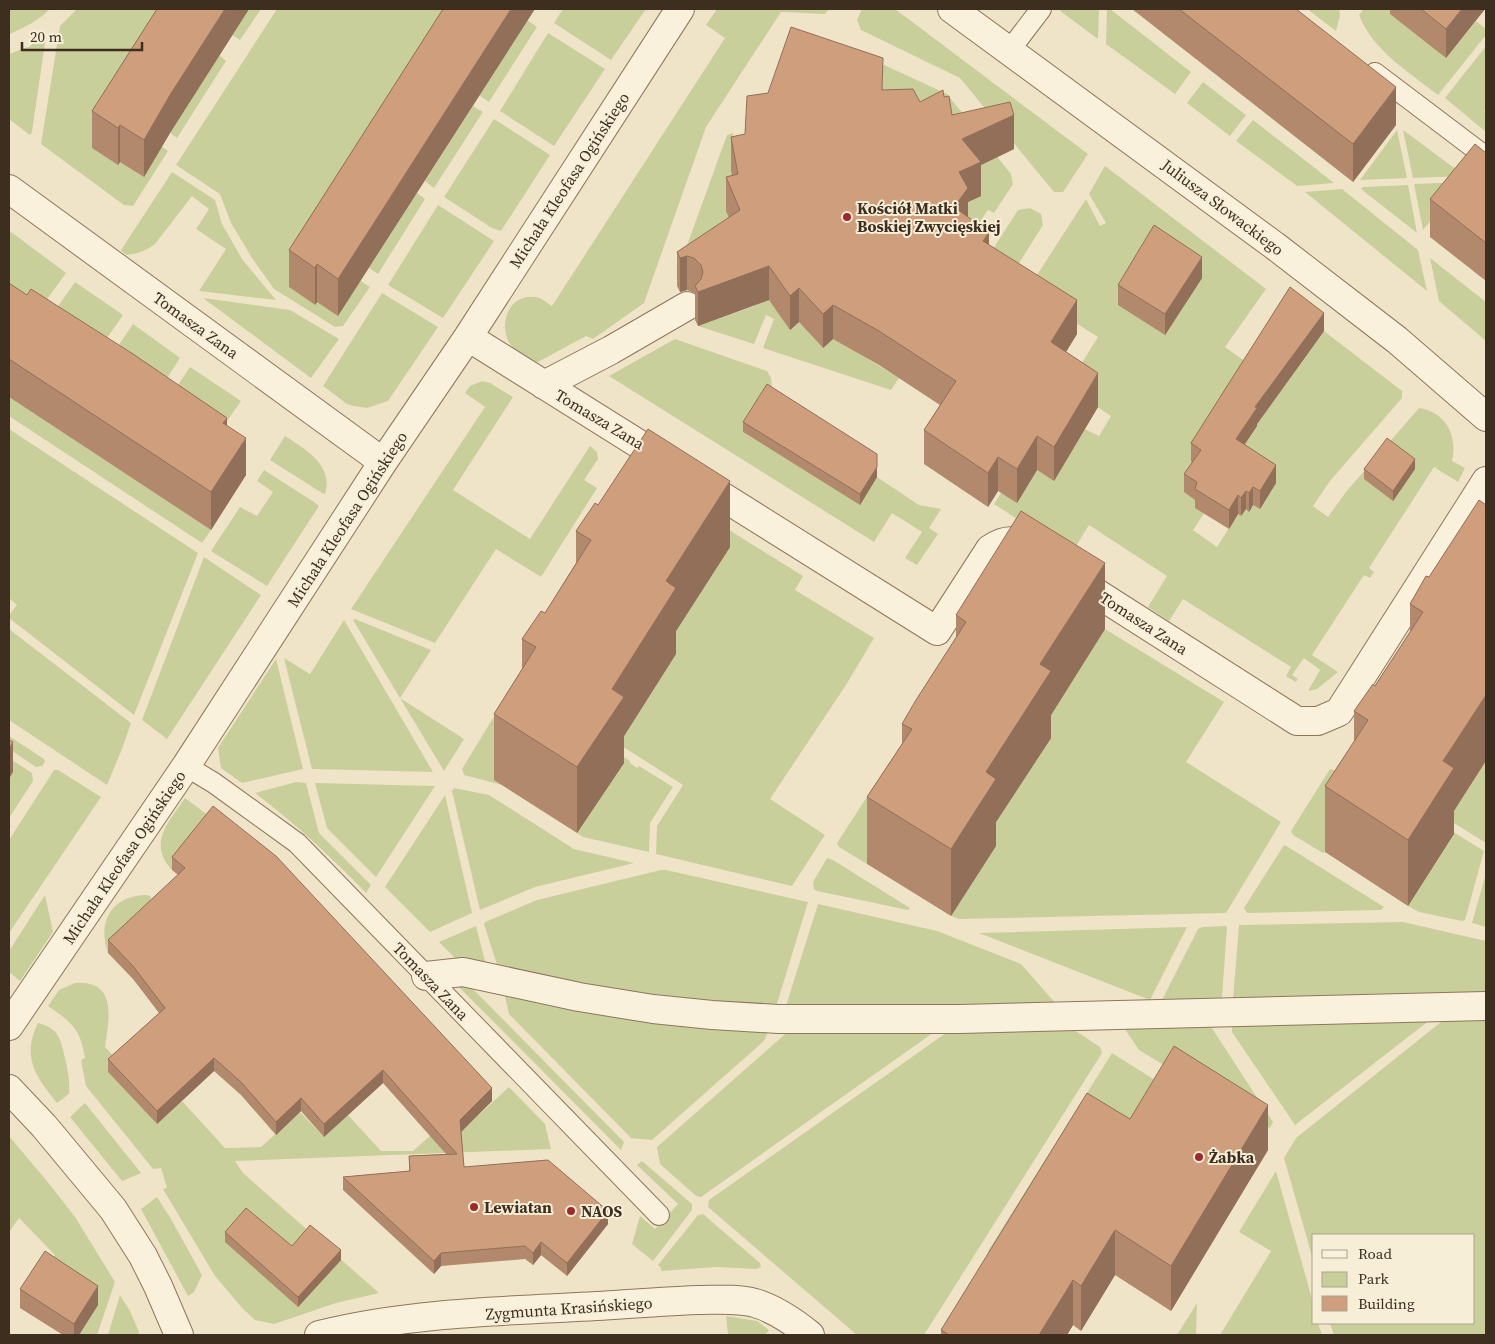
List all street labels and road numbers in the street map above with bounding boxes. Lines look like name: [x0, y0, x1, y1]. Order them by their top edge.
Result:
street label: Michała Kleofasa Ogińskiego: [504, 88, 634, 272]
street label: Juliusza Słowackiego: [1157, 153, 1289, 260]
street label: Tomasza Zana: [149, 286, 244, 364]
street label: Tomasza Zana: [551, 384, 650, 455]
street label: Michała Kleofasa Ogińskiego: [282, 427, 412, 611]
street label: Tomasza Zana: [1096, 586, 1193, 660]
street label: Michała Kleofasa Ogińskiego: [57, 765, 191, 948]
street label: Tomasza Zana: [388, 937, 474, 1025]
street label: Zygmunta Krasińskiego: [485, 1291, 653, 1325]

